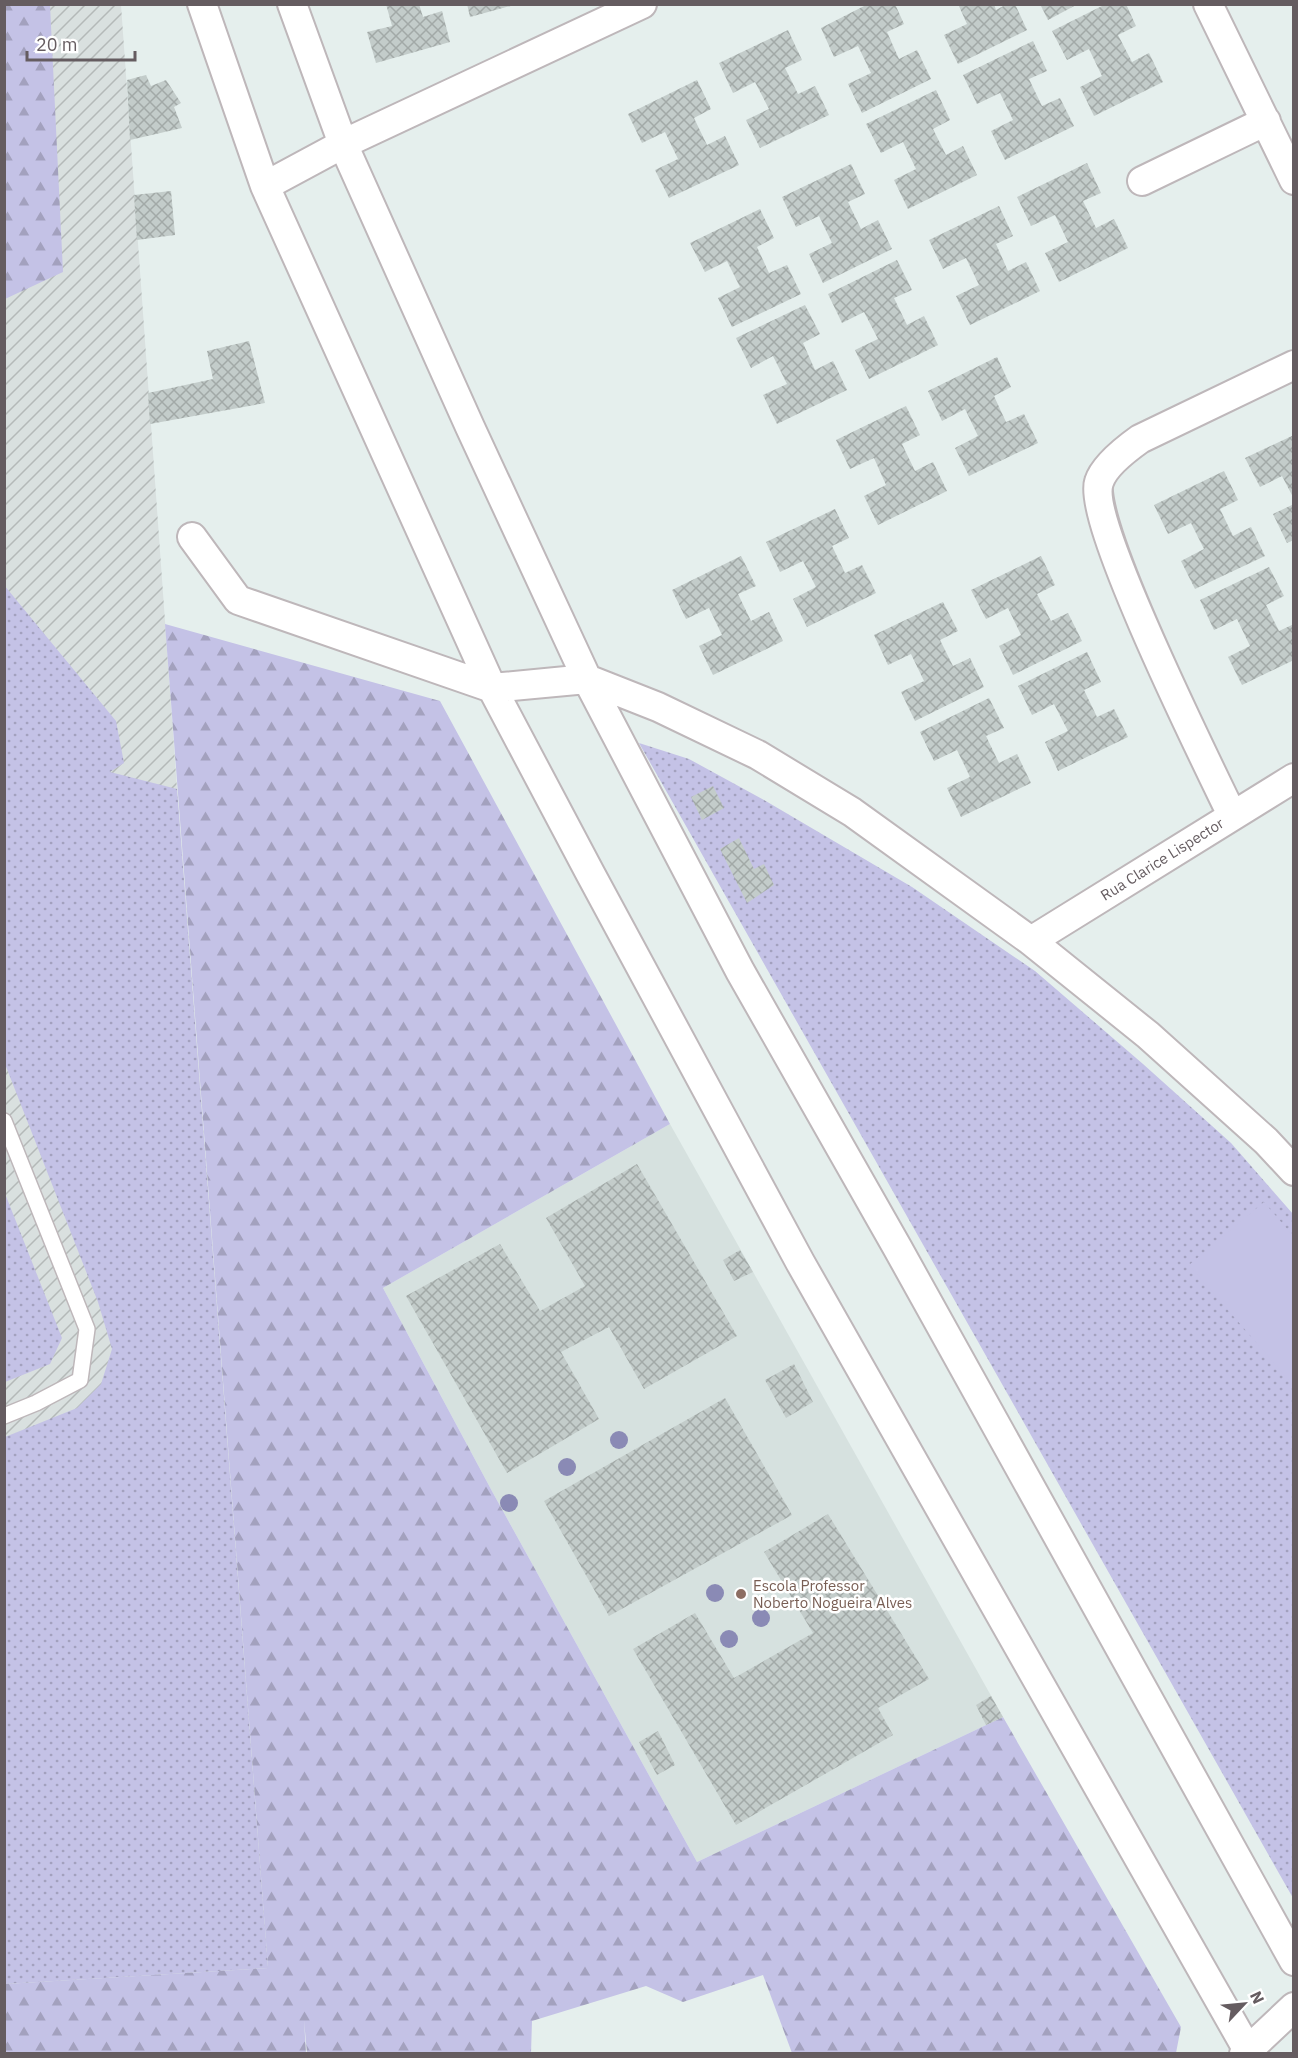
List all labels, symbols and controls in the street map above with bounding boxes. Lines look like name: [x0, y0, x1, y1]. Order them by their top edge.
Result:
scale bar: [27, 24, 135, 62]
text: 20 m: [36, 33, 78, 56]
street label: Rua Clarice Lispector: [1097, 813, 1228, 905]
place label: Escola Professor Noberto Nogueira Alves: [753, 1576, 912, 1612]
marker: Escola Professor Noberto Nogueira Alves: [734, 1587, 748, 1601]
north arrow: [1214, 1974, 1274, 2034]
text: N: [1246, 1988, 1269, 2007]

